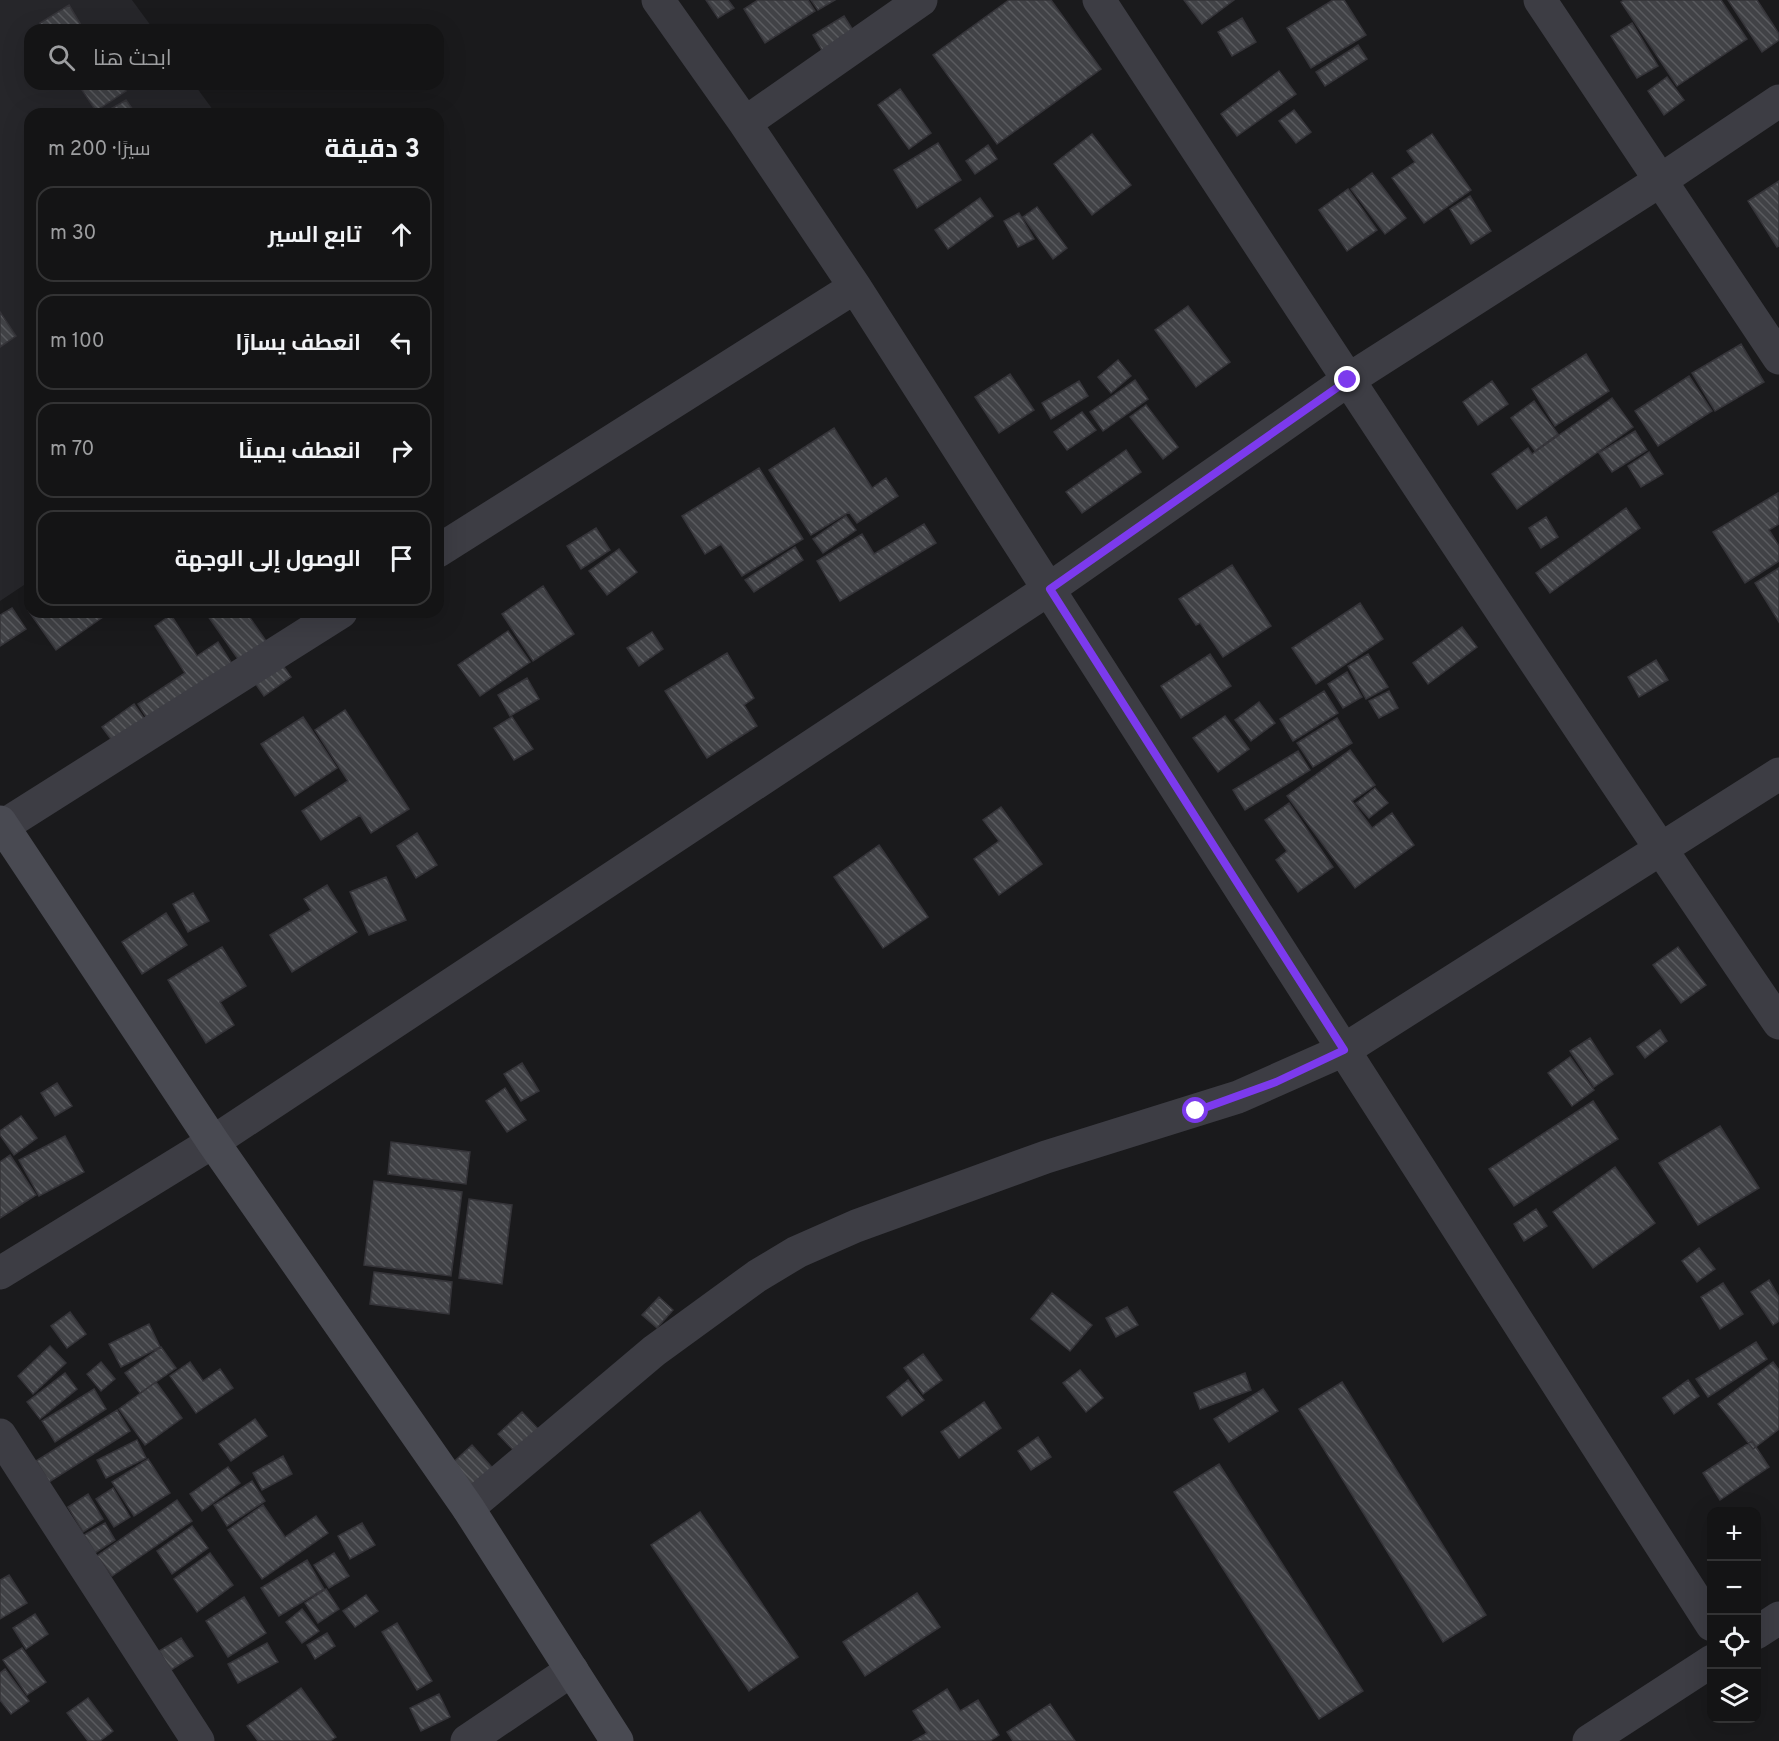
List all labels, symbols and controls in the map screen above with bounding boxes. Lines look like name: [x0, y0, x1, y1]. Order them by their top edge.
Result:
search box: [24, 24, 444, 90]
icon: search: [45, 41, 78, 74]
text: ابحث هنا: [93, 46, 172, 73]
text: 3 دقيقة: [324, 134, 420, 167]
text: سيرًا · 200 m: [48, 137, 151, 163]
icon: ahead: [385, 218, 418, 251]
text: 30 m: [50, 221, 96, 247]
text: تابع السير: [268, 223, 361, 250]
icon: left: [385, 326, 418, 359]
text: 100 m: [50, 329, 105, 355]
text: انعطف يسارًا: [236, 331, 361, 358]
route end: [1334, 366, 1360, 392]
icon: right: [385, 434, 418, 467]
text: 70 m: [50, 437, 94, 463]
text: انعطف يمينًا: [238, 439, 361, 466]
icon: arrive: [385, 542, 418, 575]
text: الوصول إلى الوجهة: [175, 547, 361, 574]
route start: [1182, 1097, 1208, 1123]
map controls: [1707, 1507, 1761, 1723]
button: +: [1707, 1507, 1761, 1561]
button: −: [1707, 1561, 1761, 1615]
button: locate: [1707, 1615, 1761, 1669]
button: layers: [1707, 1669, 1761, 1723]

